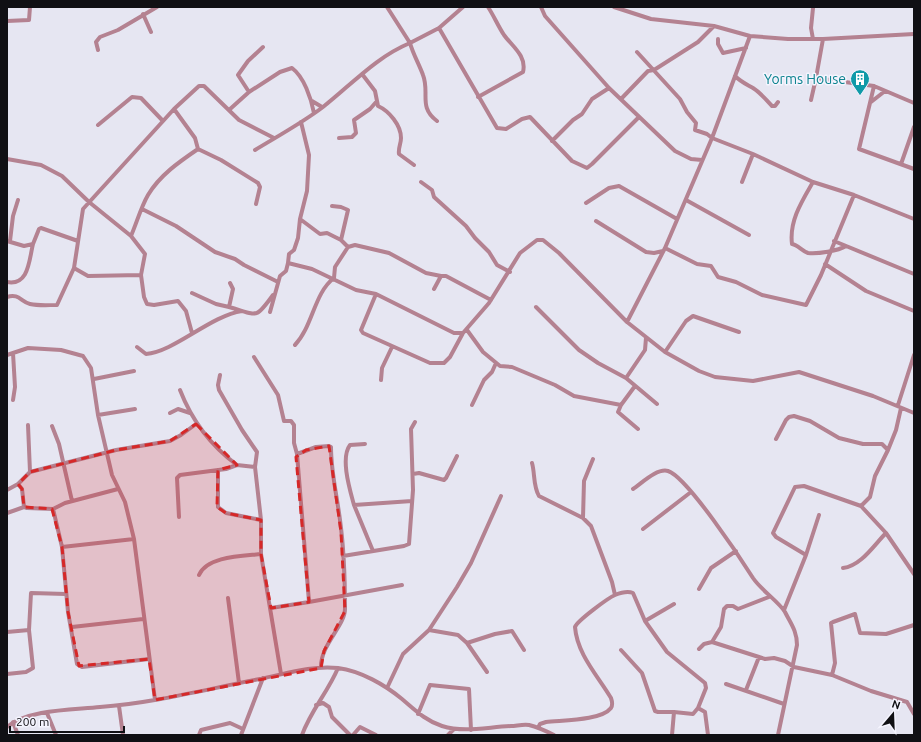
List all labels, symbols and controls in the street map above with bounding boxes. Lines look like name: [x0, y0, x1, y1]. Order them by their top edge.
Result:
building icon: Yorms House: [849, 68, 871, 96]
place label: Yorms House: [764, 71, 846, 87]
north arrow: [873, 694, 913, 734]
text: N: [890, 698, 902, 712]
scale bar: [10, 708, 124, 734]
text: 200 m: [16, 715, 49, 728]

